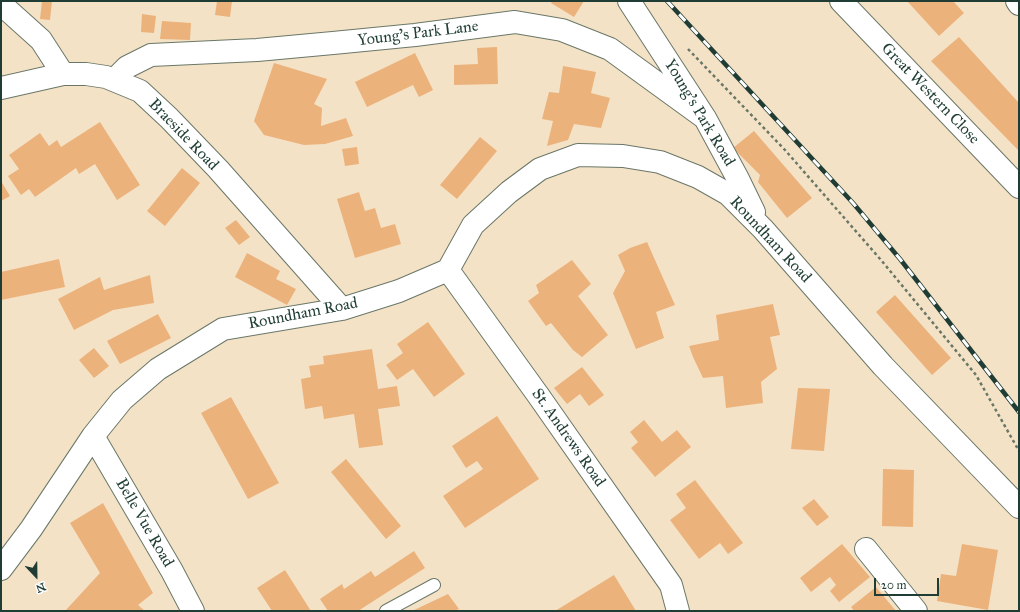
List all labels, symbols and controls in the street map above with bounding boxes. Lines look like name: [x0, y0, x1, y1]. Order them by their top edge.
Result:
street label: Young's Park Lane: [357, 17, 479, 51]
street label: Great Western Close: [877, 39, 983, 149]
street label: Young's Park Road: [659, 56, 739, 170]
street label: Braeside Road: [144, 95, 222, 175]
street label: Roundham Road: [725, 193, 815, 287]
street label: Roundham Road: [247, 294, 359, 334]
street label: St. Andrews Road: [527, 385, 609, 491]
street label: Belle Vue Road: [111, 475, 177, 571]
north arrow: [16, 556, 56, 596]
scale bar: [876, 570, 941, 596]
text: 20 m: [881, 578, 907, 592]
text: N: [34, 580, 47, 595]

